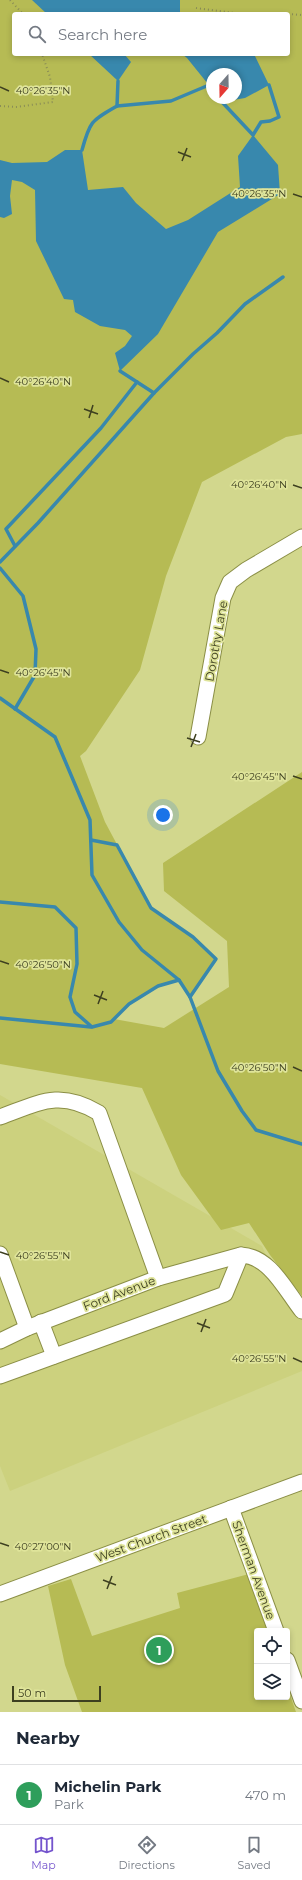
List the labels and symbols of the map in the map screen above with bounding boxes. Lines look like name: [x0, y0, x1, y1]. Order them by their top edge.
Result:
north arrow: [206, 68, 242, 104]
text: 40°26'35"N: [16, 84, 70, 97]
text: 40°26'35"N: [232, 187, 286, 200]
text: 40°26'40"N: [15, 375, 71, 388]
text: 40°26'40"N: [231, 478, 287, 491]
street label: Dorothy Lane: [202, 600, 230, 682]
text: 40°26'45"N: [15, 666, 71, 679]
text: 40°26'45"N: [231, 770, 287, 783]
your location: [153, 805, 173, 825]
text: 40°26'50"N: [15, 958, 71, 971]
text: 40°26'50"N: [231, 1061, 287, 1074]
text: 40°26'55"N: [16, 1249, 70, 1262]
street label: Ford Avenue: [81, 1272, 157, 1314]
text: 40°26'55"N: [232, 1352, 286, 1365]
street label: West Church Street: [93, 1511, 209, 1565]
street label: Sherman Avenue: [229, 1519, 279, 1621]
text: 40°27'00"N: [15, 1540, 71, 1553]
pin: 1: [146, 1635, 172, 1665]
scale bar: [12, 1684, 101, 1703]

